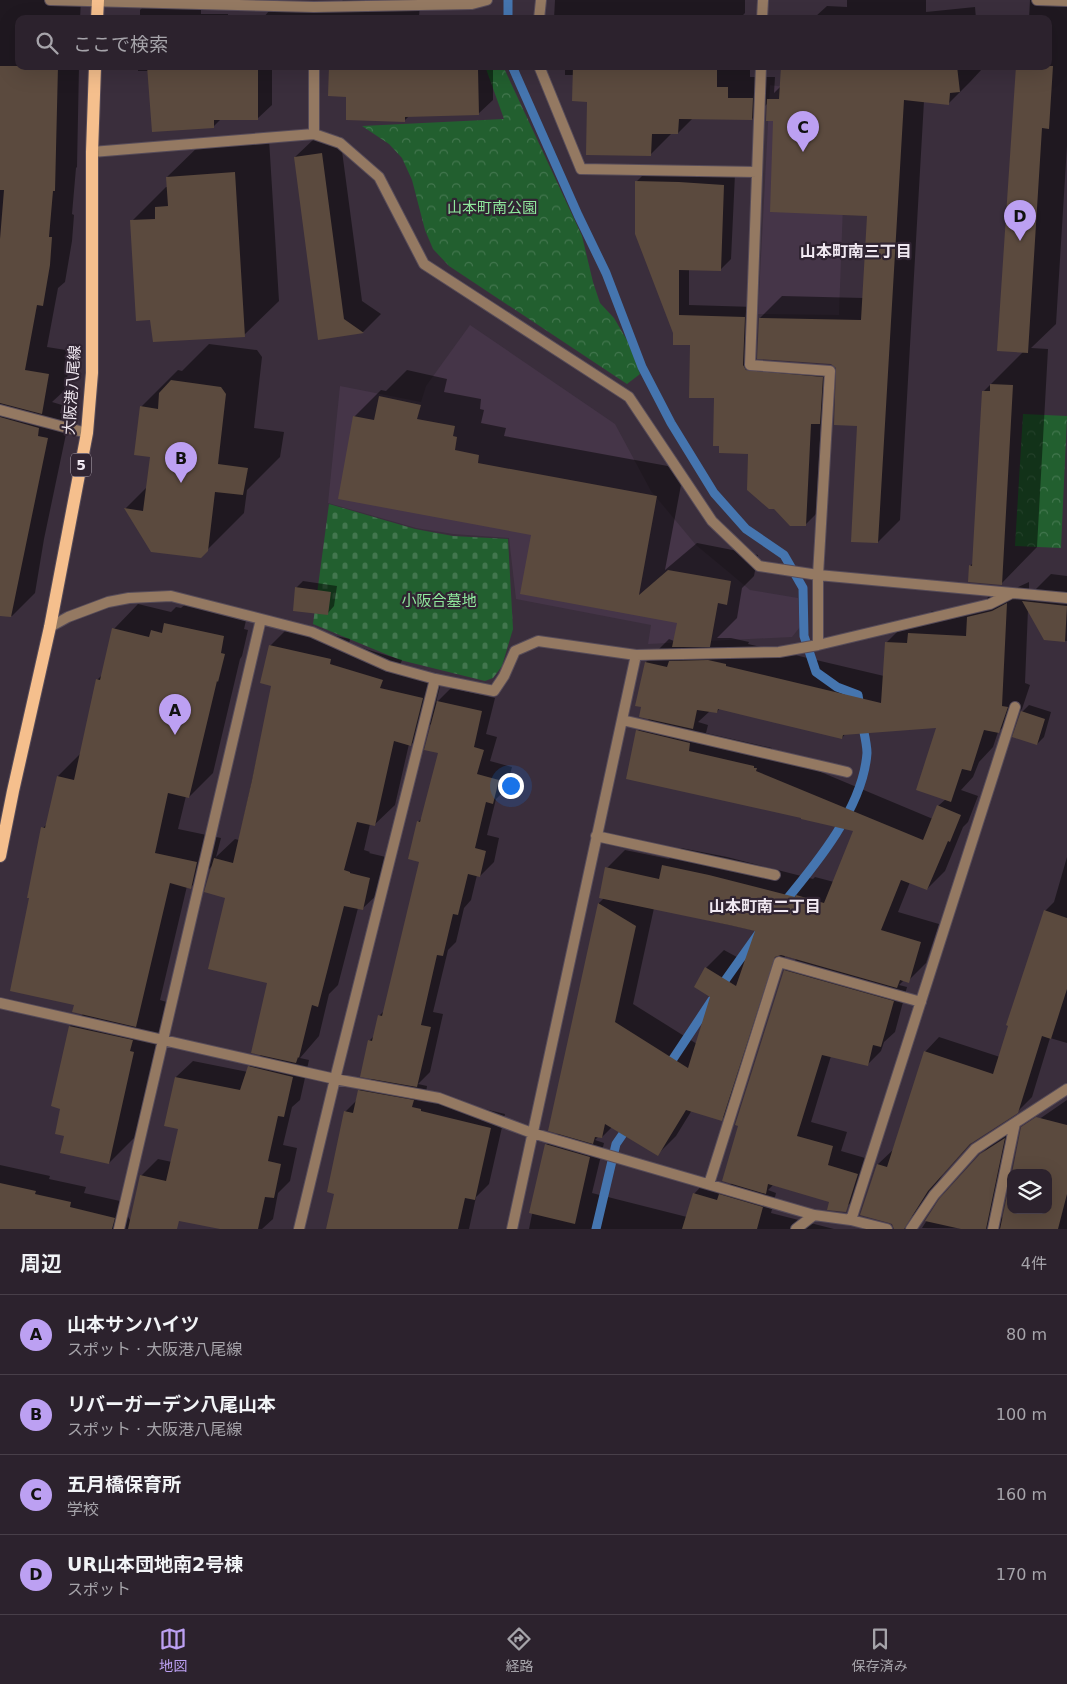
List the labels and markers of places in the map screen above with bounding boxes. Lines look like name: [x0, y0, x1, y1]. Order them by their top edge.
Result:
pin: C: [787, 111, 819, 152]
pin: D: [1004, 200, 1036, 241]
pin: B: [165, 442, 197, 483]
pin: A: [159, 694, 191, 735]

